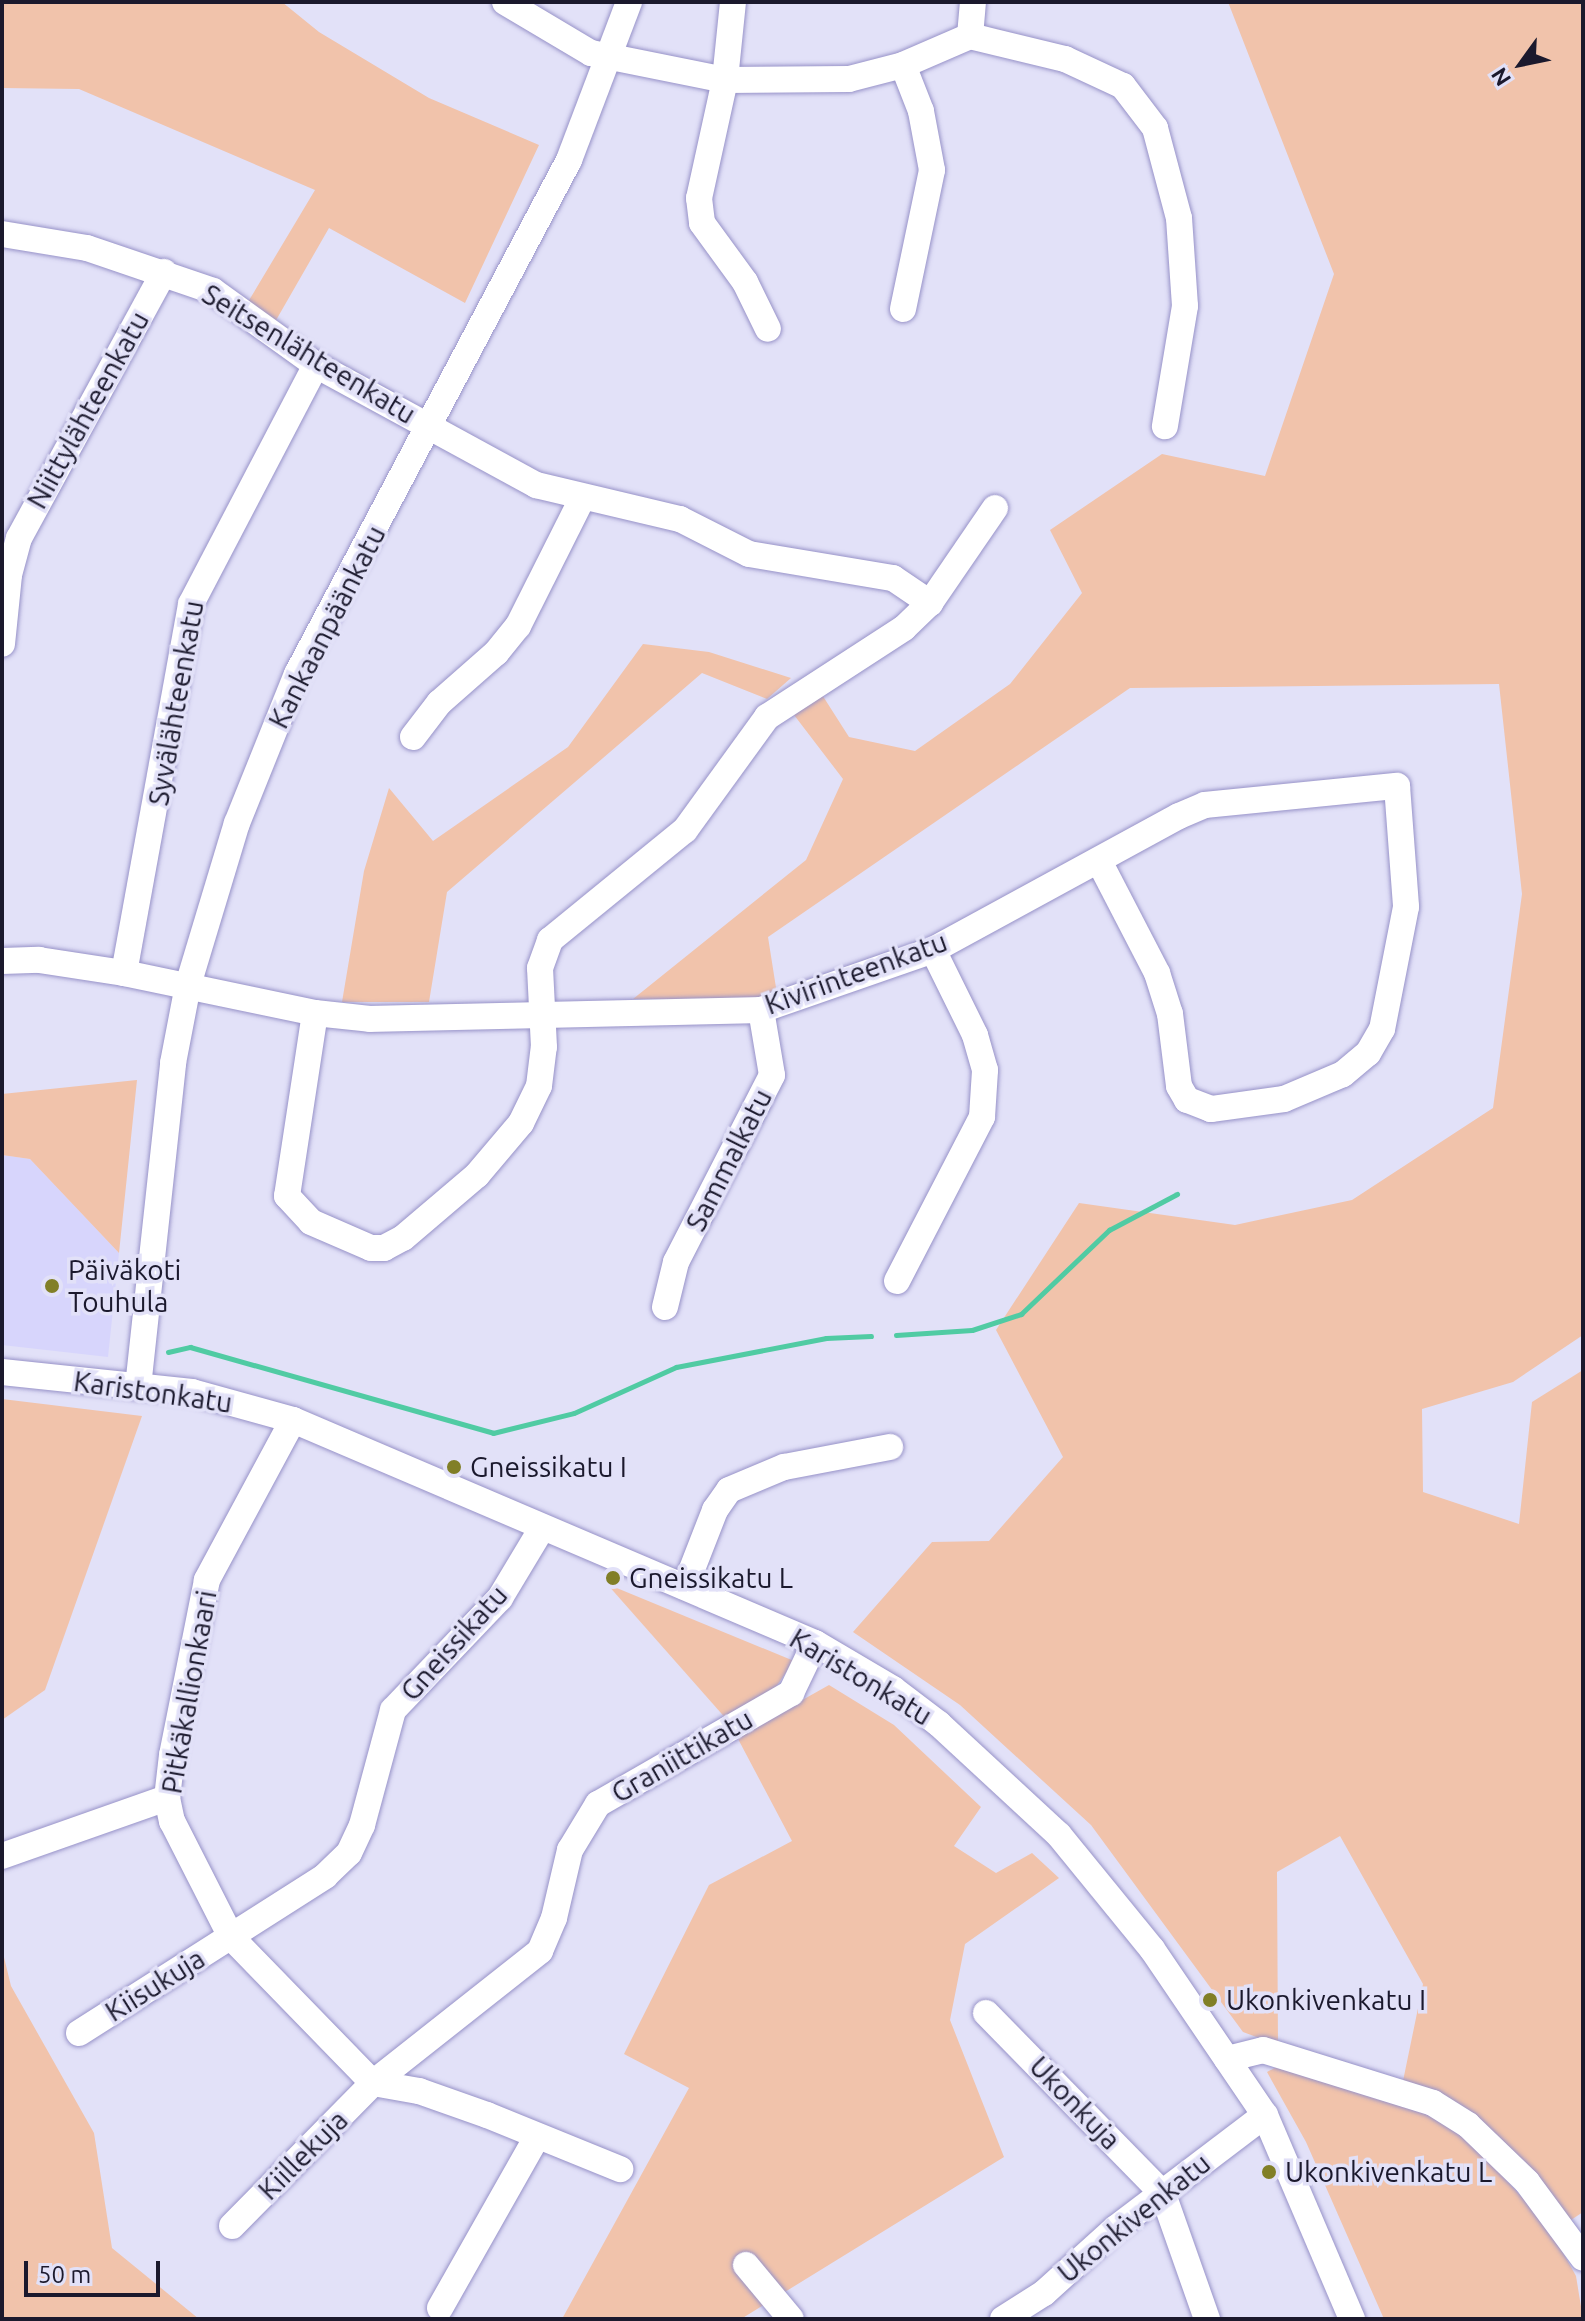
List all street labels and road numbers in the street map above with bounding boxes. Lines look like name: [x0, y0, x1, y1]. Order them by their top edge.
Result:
street label: Seitsenlähteenkatu: [196, 277, 422, 431]
street label: Niittylähteenkatu: [20, 306, 156, 514]
street label: Kankaanpäänkatu: [261, 520, 393, 734]
street label: Syvälähteenkatu: [141, 598, 211, 808]
street label: Kivirinteenkatu: [760, 924, 952, 1022]
street label: Sammalkatu: [679, 1083, 779, 1237]
street label: Karistonkatu: [72, 1364, 234, 1420]
street label: Gneissikatu: [394, 1578, 514, 1708]
street label: Pitkäkallionkaari: [155, 1588, 223, 1796]
street label: Karistonkatu: [784, 1621, 938, 1733]
street label: Graniittikatu: [605, 1702, 759, 1810]
street label: Kiisukuja: [99, 1941, 211, 2029]
street label: Ukonkuja: [1022, 2049, 1128, 2157]
street label: Kiillekuja: [251, 2103, 355, 2207]
street label: Ukonkivenkatu: [1051, 2146, 1217, 2290]

